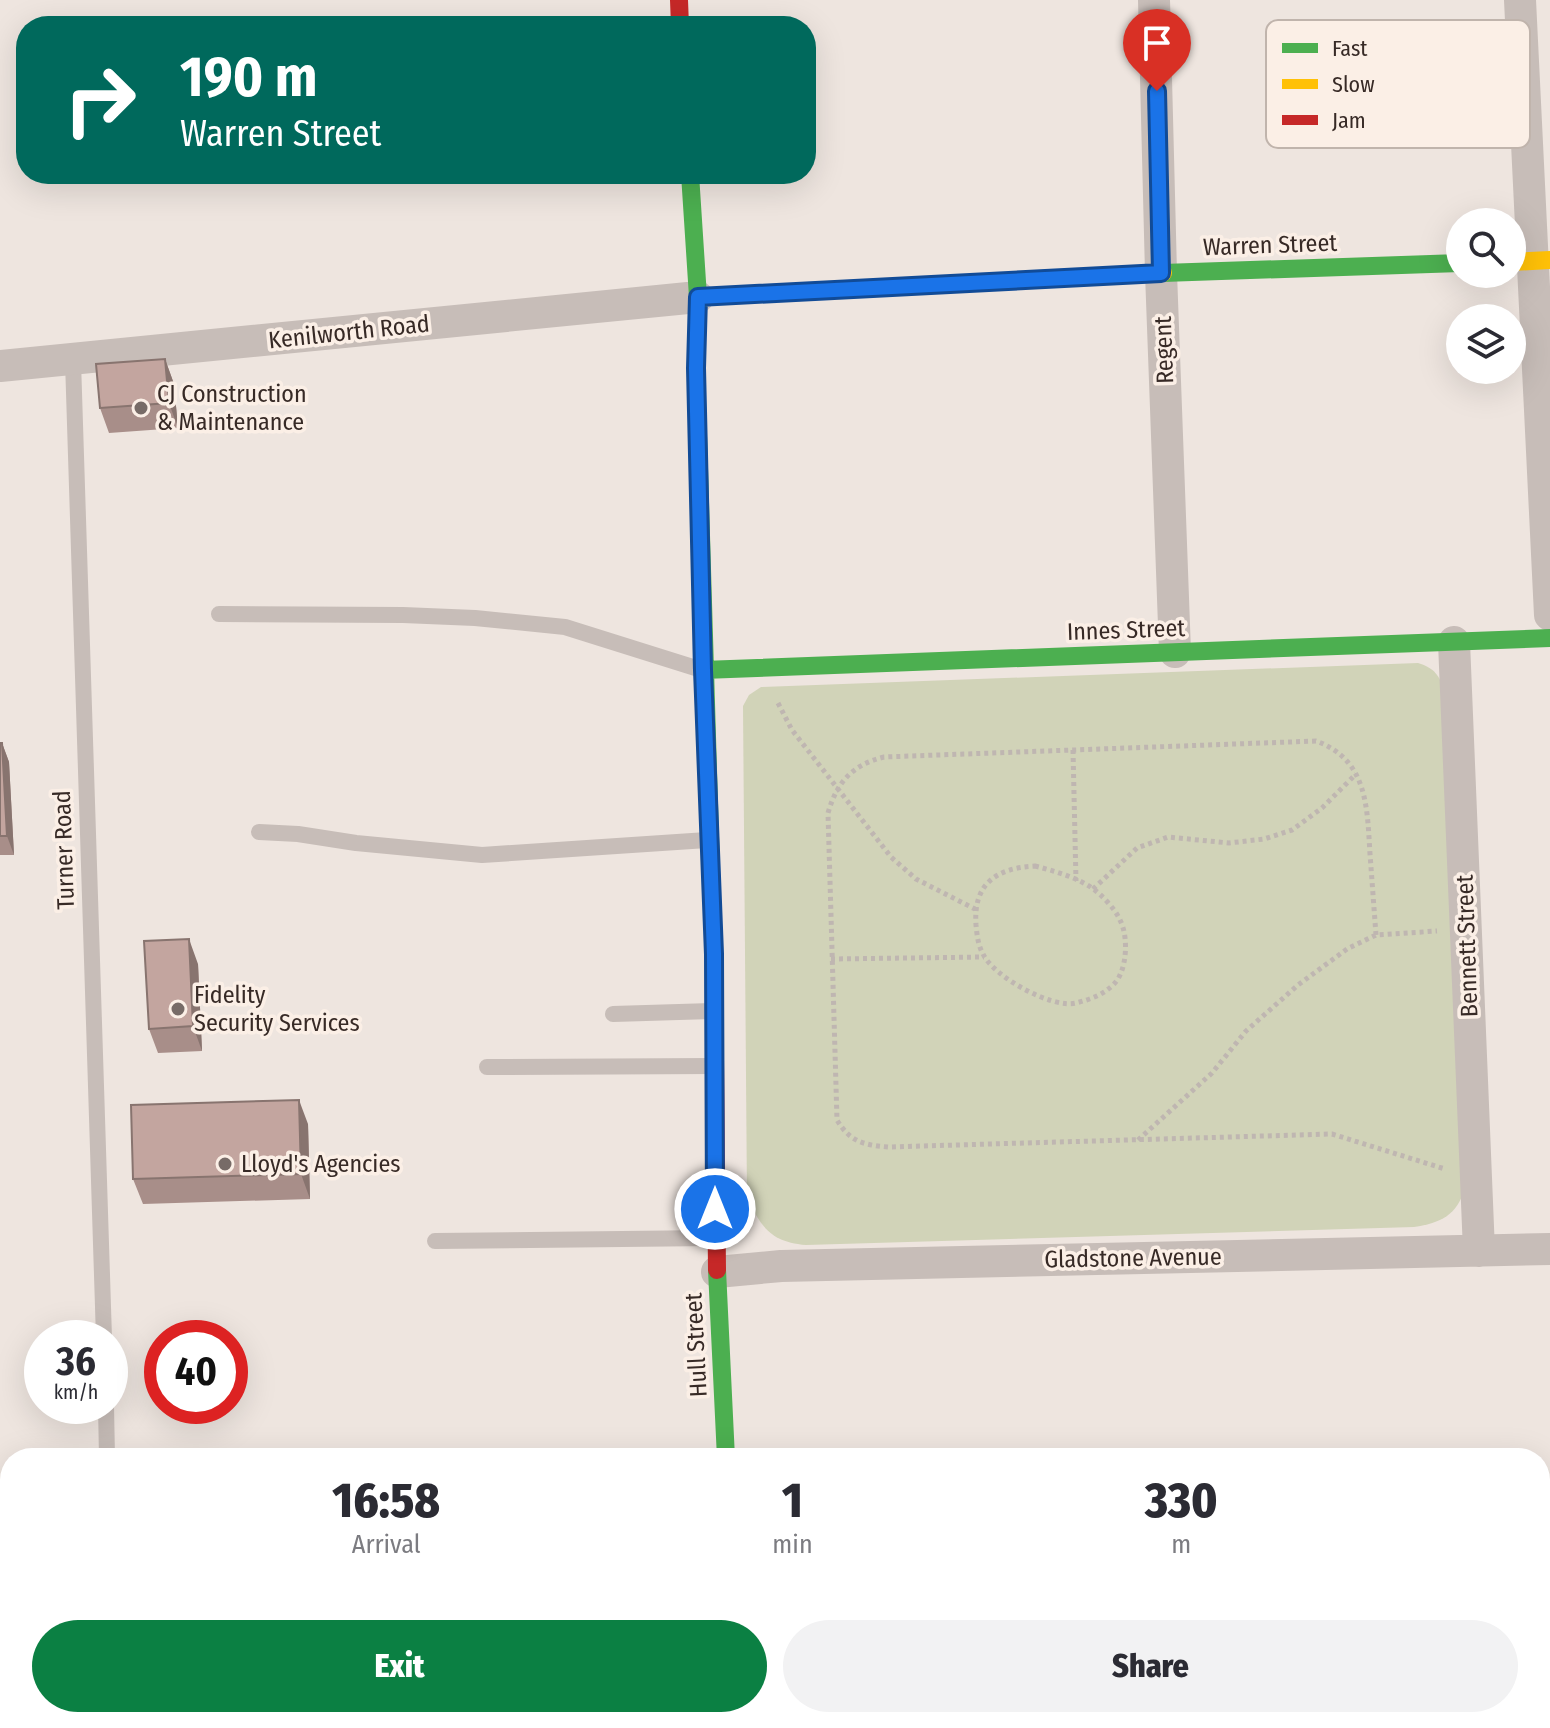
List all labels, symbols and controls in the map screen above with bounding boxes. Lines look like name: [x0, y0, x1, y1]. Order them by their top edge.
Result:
pin: [1123, 9, 1191, 91]
legend: [1266, 20, 1530, 148]
icon: arrive: [1135, 21, 1179, 65]
text: Fast: [1332, 35, 1368, 62]
text: 190 m: [180, 44, 318, 111]
icon: right: [48, 48, 152, 152]
text: Slow: [1332, 71, 1375, 98]
text: Jam: [1332, 107, 1366, 134]
text: Warren Street: [180, 112, 381, 156]
map controls: [1446, 208, 1526, 384]
button: search: [1446, 208, 1526, 288]
street label: Warren Street: [1202, 229, 1338, 261]
button: layers: [1446, 304, 1526, 384]
street label: Kenilworth Road: [267, 310, 431, 354]
street label: Regent: [1149, 315, 1179, 384]
place label: CJ Construction & Maintenance: [157, 380, 307, 436]
marker: CJ Construction & Maintenance: [132, 399, 150, 417]
street label: Innes Street: [1066, 614, 1186, 646]
street label: Turner Road: [48, 790, 80, 910]
street label: Bennett Street: [1451, 874, 1483, 1018]
place label: Fidelity Security Services: [194, 981, 360, 1037]
marker: Fidelity Security Services: [169, 1000, 187, 1018]
place label: Lloyd's Agencies: [241, 1150, 401, 1178]
marker: Lloyd's Agencies: [216, 1155, 234, 1173]
position arrow: [673, 1167, 757, 1251]
street label: Gladstone Avenue: [1044, 1242, 1222, 1274]
street label: Hull Street: [679, 1292, 713, 1398]
speed limit sign: 40: [144, 1320, 248, 1424]
text: 36: [56, 1338, 96, 1386]
text: km/h: [54, 1380, 98, 1404]
text: 16:58: [332, 1472, 440, 1530]
text: 1: [782, 1472, 803, 1530]
text: 330: [1145, 1472, 1218, 1530]
text: Arrival: [352, 1529, 421, 1560]
text: min: [772, 1529, 813, 1560]
text: m: [1171, 1529, 1191, 1560]
button: Exit: [32, 1620, 767, 1712]
button: Share: [783, 1620, 1518, 1712]

